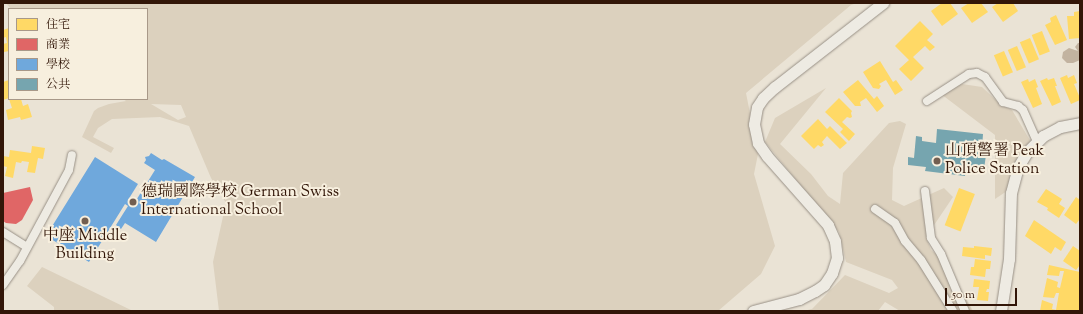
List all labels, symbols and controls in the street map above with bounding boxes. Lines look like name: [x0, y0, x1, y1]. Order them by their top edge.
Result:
legend: [8, 8, 148, 100]
text: 住宅: [46, 16, 70, 34]
text: 商業: [46, 36, 70, 54]
text: 學校: [46, 56, 70, 74]
text: 公共: [46, 76, 70, 94]
place label: 山頂警署 Peak Police Station: [945, 142, 1044, 180]
marker: 山頂警署 Peak Police Station: [932, 156, 942, 166]
place label: 德瑞國際學校 German Swiss International School: [141, 183, 339, 221]
marker: 德瑞國際學校 German Swiss International School: [128, 197, 138, 207]
marker: 中座 Middle Building: [80, 216, 90, 226]
place label: 中座 Middle Building: [43, 227, 127, 265]
scale bar: [947, 280, 1019, 306]
text: 50 m: [952, 286, 975, 304]

